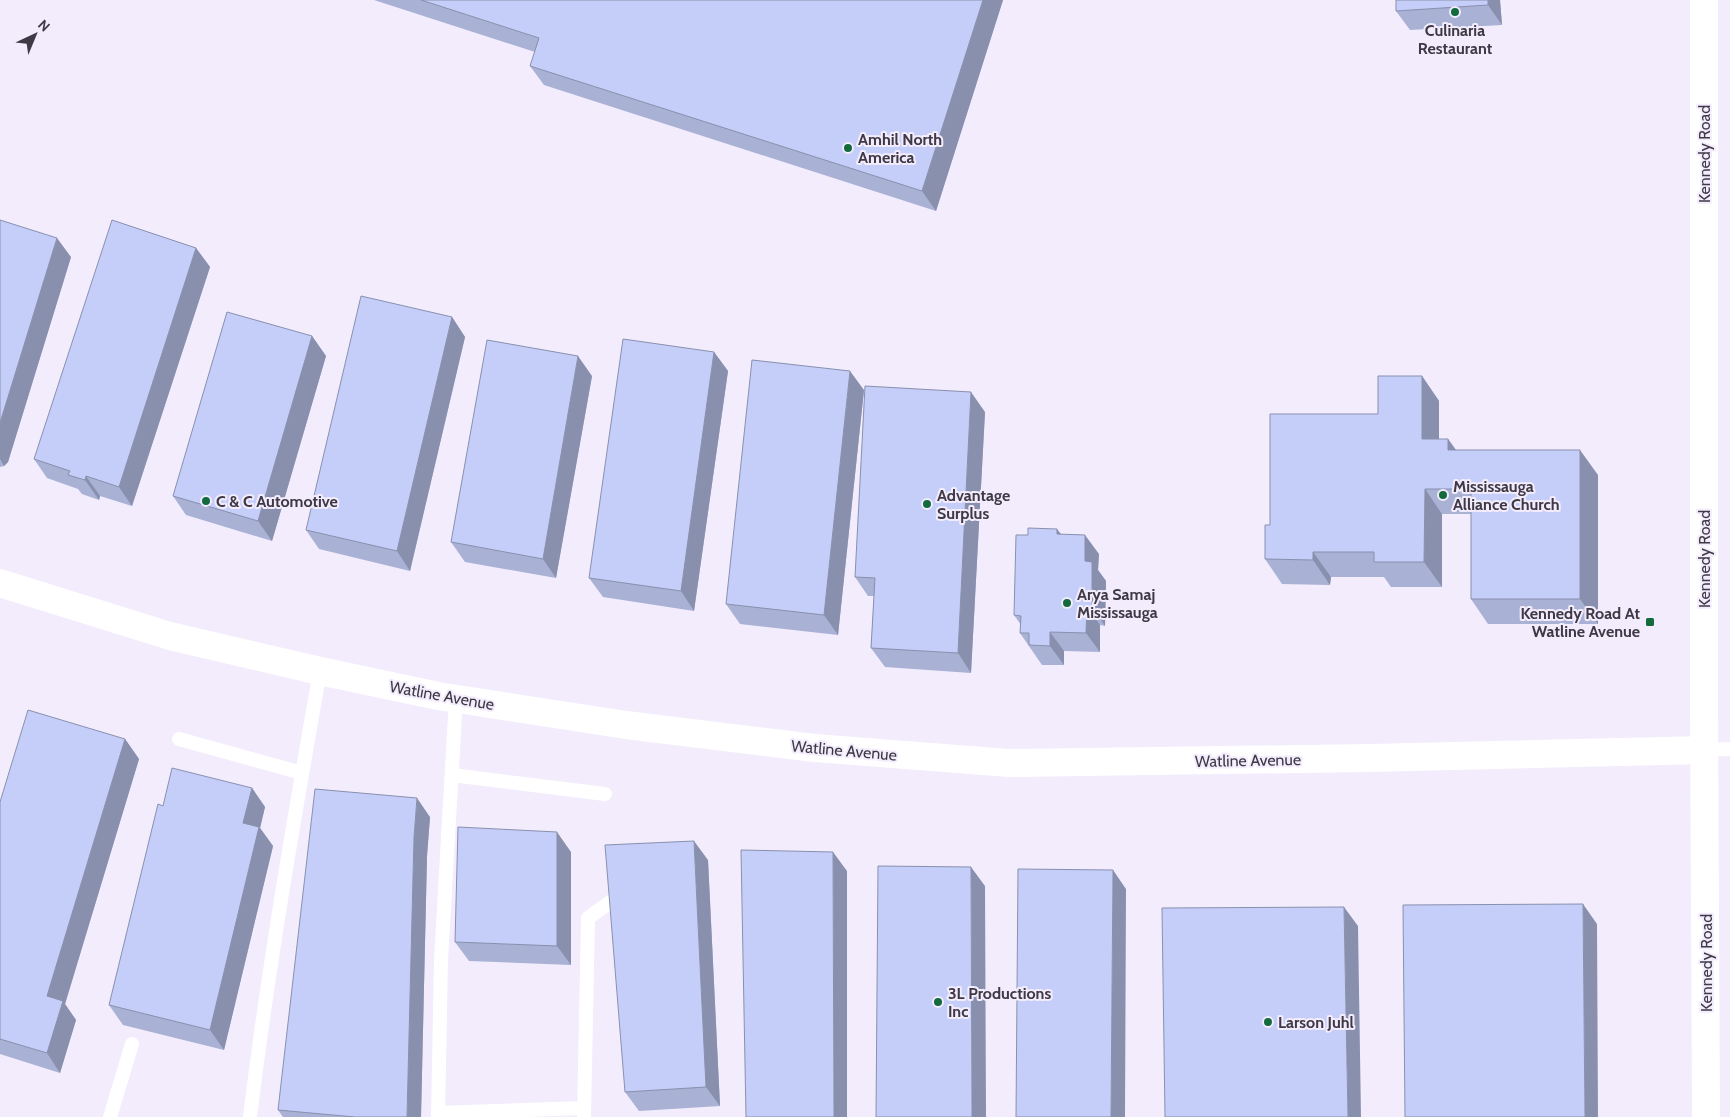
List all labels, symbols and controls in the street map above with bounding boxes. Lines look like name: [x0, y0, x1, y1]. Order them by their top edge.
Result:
marker: Culinaria Restaurant: [1449, 6, 1461, 18]
north arrow: [10, 10, 60, 60]
text: N: [34, 16, 54, 36]
place label: Culinaria Restaurant: [1418, 21, 1493, 58]
street label: Kennedy Road: [1695, 105, 1714, 203]
place label: Amhil North America: [858, 130, 942, 167]
marker: Amhil North America: [842, 142, 854, 154]
place label: Mississauga Alliance Church: [1453, 477, 1560, 514]
place label: Advantage Surplus: [937, 486, 1010, 523]
marker: Mississauga Alliance Church: [1437, 489, 1449, 501]
place label: C & C Automotive: [216, 492, 338, 511]
marker: C & C Automotive: [200, 495, 212, 507]
marker: Advantage Surplus: [921, 498, 933, 510]
street label: Kennedy Road: [1695, 510, 1714, 608]
place label: Arya Samaj Mississauga: [1077, 585, 1158, 622]
marker: Arya Samaj Mississauga: [1061, 597, 1073, 609]
place label: Kennedy Road At Watline Avenue: [1520, 604, 1640, 641]
marker: Kennedy Road At Watline Avenue: [1644, 616, 1656, 628]
street label: Watline Avenue: [388, 677, 496, 714]
street label: Watline Avenue: [790, 736, 898, 765]
street label: Watline Avenue: [1195, 750, 1301, 771]
street label: Kennedy Road: [1697, 914, 1716, 1012]
place label: 3L Productions Inc: [948, 984, 1051, 1021]
marker: 3L Productions Inc: [932, 996, 944, 1008]
place label: Larson Juhl: [1278, 1013, 1354, 1032]
marker: Larson Juhl: [1262, 1016, 1274, 1028]

